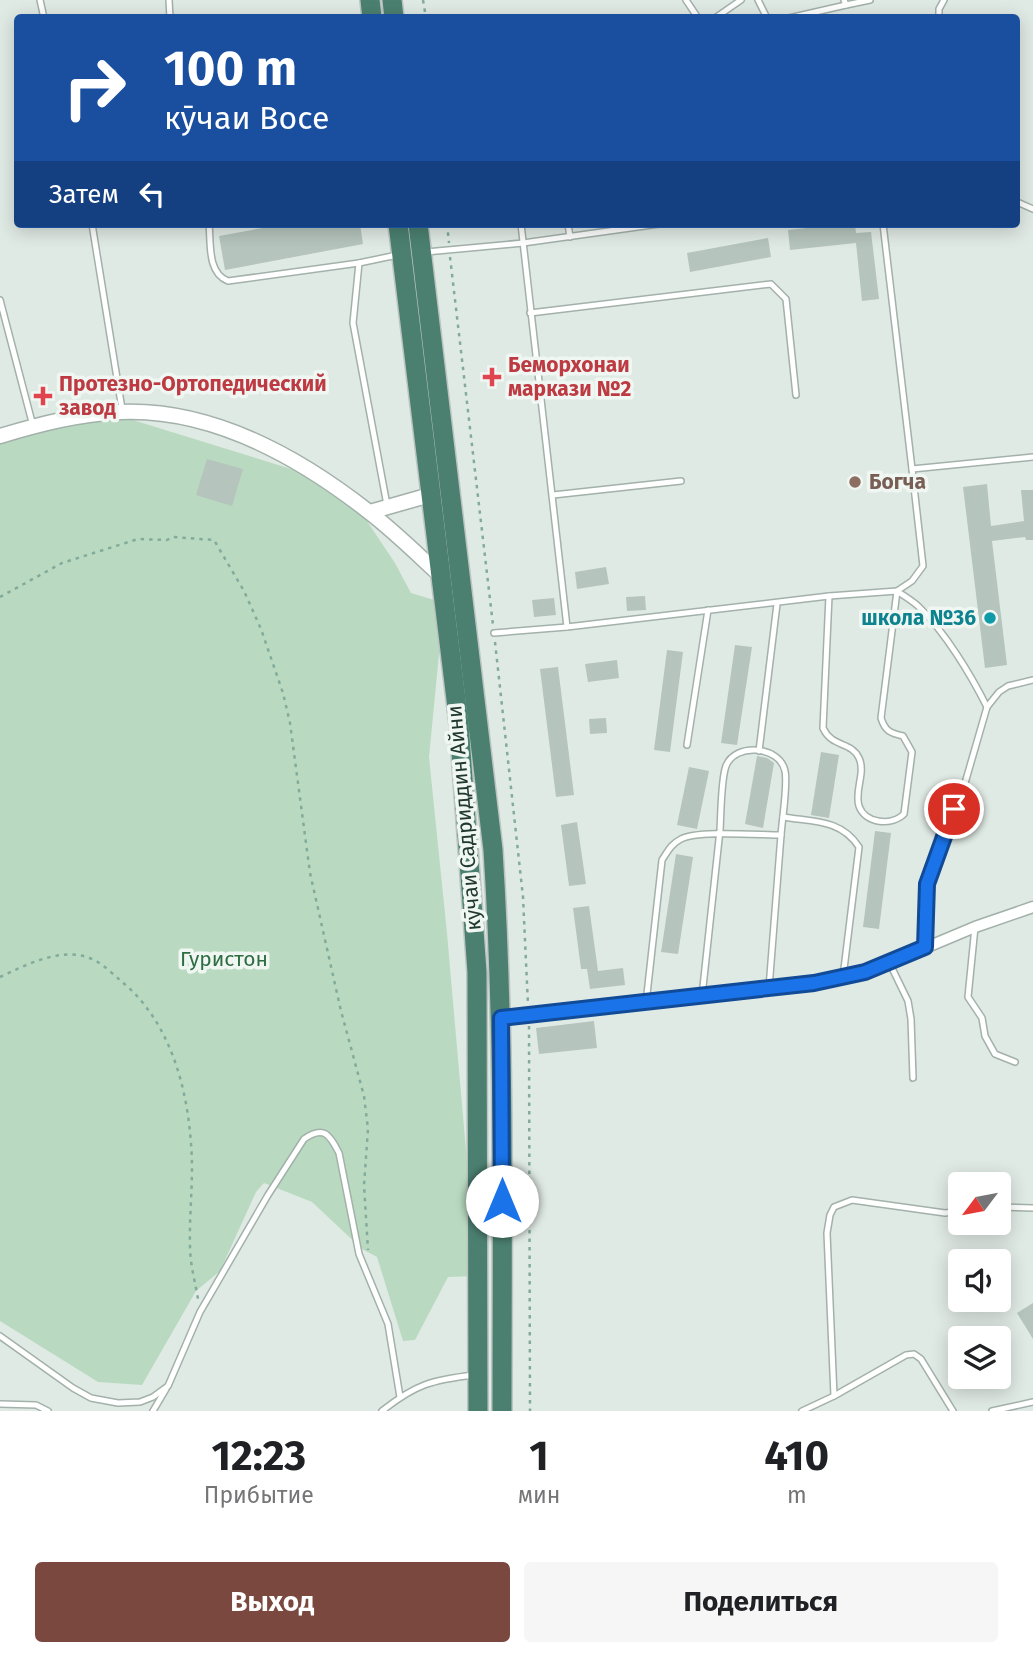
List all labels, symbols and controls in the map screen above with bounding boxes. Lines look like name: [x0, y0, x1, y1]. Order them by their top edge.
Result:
text: 100 m: [164, 39, 297, 98]
icon: right: [49, 42, 140, 133]
text: кӯчаи Восе: [164, 99, 329, 137]
icon: left: [133, 175, 171, 213]
text: Затем: [49, 179, 119, 210]
place label: Беморхонаи маркази №2: [508, 352, 631, 402]
marker: Беморхонаи маркази №2: [482, 367, 502, 387]
place label: Протезно-Ортопедический завод: [59, 371, 327, 421]
marker: Протезно-Ортопедический завод: [33, 386, 53, 406]
place label: Богча: [869, 469, 926, 495]
marker: Богча: [847, 474, 863, 490]
place label: школа №36: [861, 605, 976, 631]
marker: школа №36: [982, 610, 998, 626]
street label: кӯчаи Садриддин Айни: [441, 704, 487, 932]
pin: [924, 779, 984, 839]
icon: arrive: [935, 790, 973, 828]
park label: Гуристон: [180, 946, 268, 972]
position arrow: [465, 1164, 539, 1238]
north arrow: [948, 1172, 1012, 1236]
map controls: [948, 1172, 1011, 1389]
button: sound: [948, 1249, 1011, 1312]
button: layers: [948, 1326, 1011, 1389]
text: 12:23: [211, 1431, 306, 1481]
text: 1: [529, 1431, 549, 1481]
text: 410: [764, 1431, 829, 1481]
text: Прибытие: [204, 1481, 314, 1509]
text: мин: [518, 1481, 561, 1509]
text: m: [787, 1481, 807, 1509]
button: Выход: [35, 1562, 510, 1642]
button: Поделиться: [524, 1562, 998, 1642]

